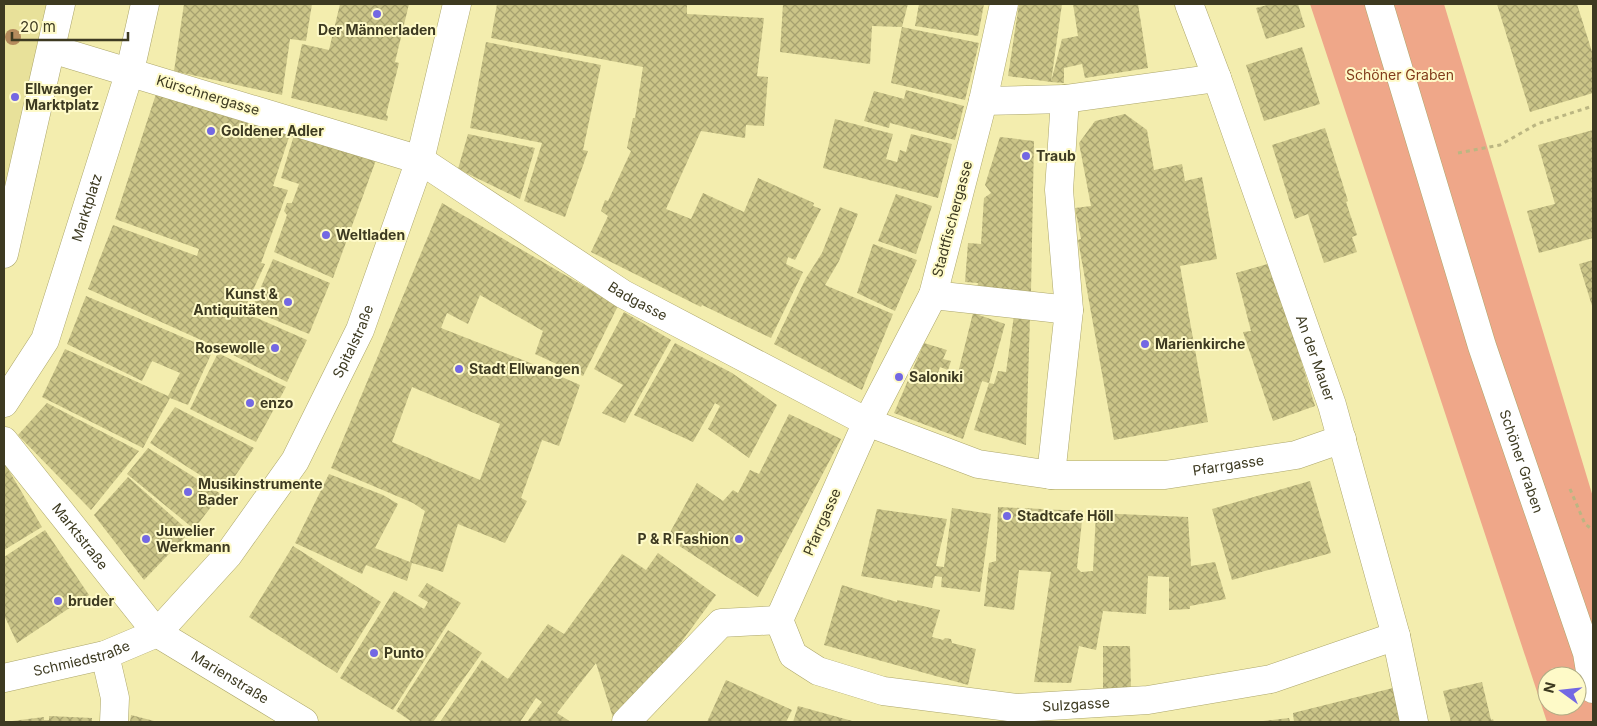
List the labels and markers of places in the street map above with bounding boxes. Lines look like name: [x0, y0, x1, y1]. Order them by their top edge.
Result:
marker: Der Männerladen: [371, 8, 383, 20]
place label: Der Männerladen: [318, 21, 436, 38]
place label: Ellwanger Marktplatz: [25, 80, 99, 113]
marker: Ellwanger Marktplatz: [9, 91, 21, 103]
place label: Goldener Adler: [221, 122, 324, 139]
marker: Goldener Adler: [205, 125, 217, 137]
place label: Traub: [1036, 147, 1076, 164]
marker: Traub: [1020, 150, 1032, 162]
place label: Weltladen: [336, 226, 405, 243]
marker: Weltladen: [320, 229, 332, 241]
place label: Kunst & Antiquitäten: [193, 285, 279, 318]
marker: Kunst & Antiquitäten: [282, 296, 294, 308]
place label: Marienkirche: [1155, 335, 1245, 352]
marker: Marienkirche: [1139, 338, 1151, 350]
place label: Rosewolle: [195, 339, 265, 356]
marker: Rosewolle: [269, 342, 281, 354]
place label: Stadt Ellwangen: [469, 360, 580, 377]
marker: Stadt Ellwangen: [453, 363, 465, 375]
place label: Saloniki: [909, 368, 963, 385]
marker: Saloniki: [893, 371, 905, 383]
place label: enzo: [260, 394, 294, 411]
marker: enzo: [244, 397, 256, 409]
place label: Musikinstrumente Bader: [198, 475, 323, 508]
marker: Musikinstrumente Bader: [182, 486, 194, 498]
place label: Stadtcafe Höll: [1017, 507, 1114, 524]
marker: Stadtcafe Höll: [1001, 510, 1013, 522]
place label: Juwelier Werkmann: [156, 522, 231, 555]
place label: P & R Fashion: [638, 530, 729, 547]
marker: Juwelier Werkmann: [140, 533, 152, 545]
marker: P & R Fashion: [733, 533, 745, 545]
place label: bruder: [68, 592, 114, 609]
marker: bruder: [52, 595, 64, 607]
place label: Punto: [384, 644, 424, 661]
marker: Punto: [368, 647, 380, 659]

